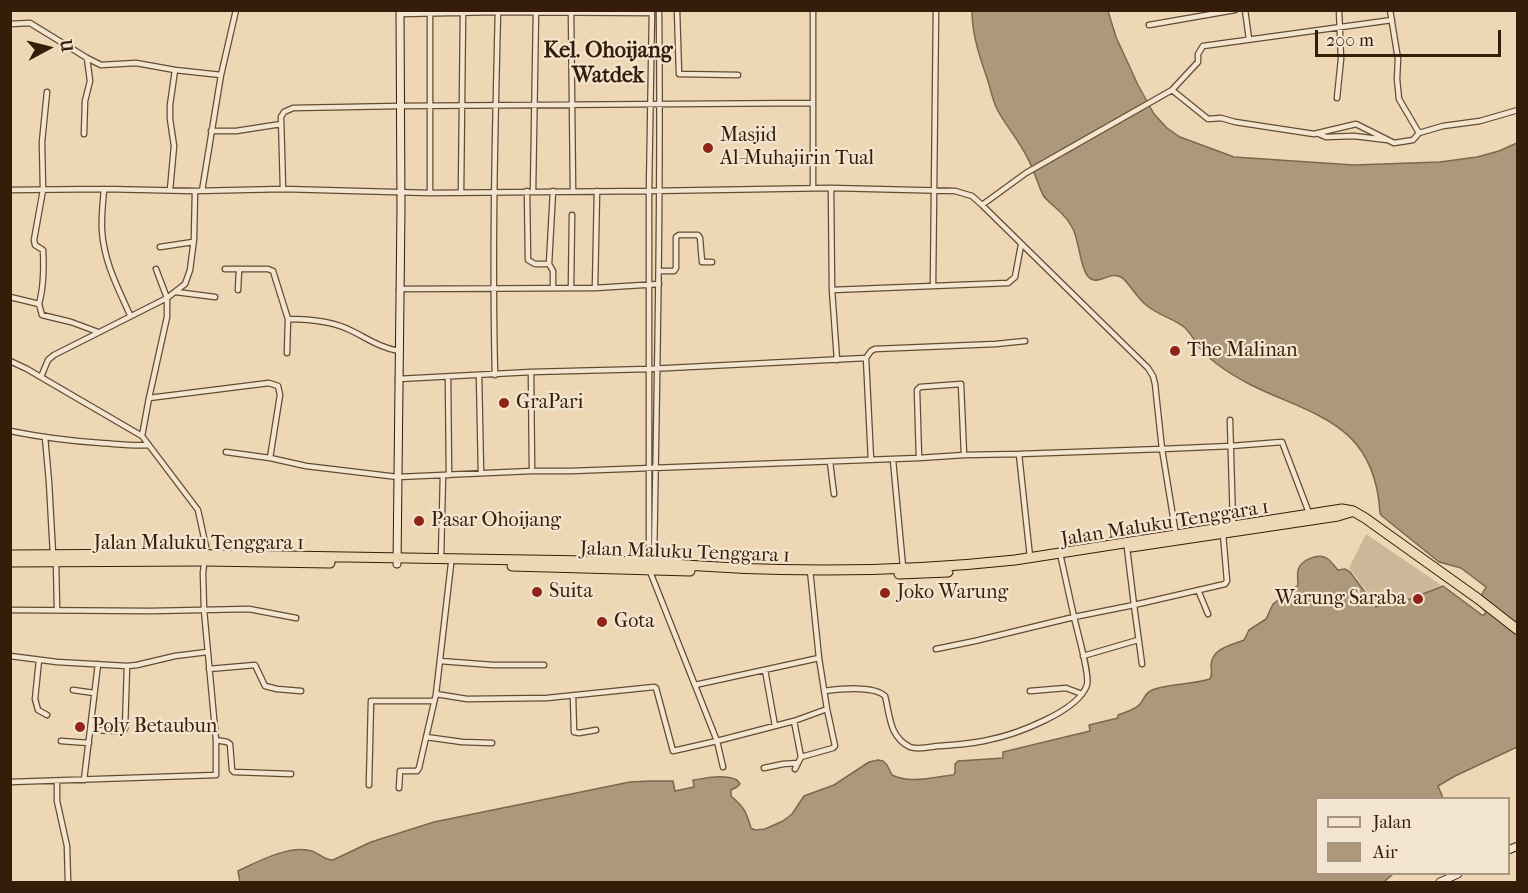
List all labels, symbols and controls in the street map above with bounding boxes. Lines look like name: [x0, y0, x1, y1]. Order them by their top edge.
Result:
north arrow: [18, 18, 78, 78]
scale bar: [1318, 18, 1504, 56]
text: 200 m: [1326, 30, 1374, 51]
text: U: [56, 38, 77, 53]
district label: Kel. Ohoijang Watdek: [544, 39, 672, 90]
place label: Masjid Al-Muhajirin Tual: [720, 124, 874, 171]
marker: Masjid Al-Muhajirin Tual: [701, 141, 715, 155]
place label: The Malinan: [1187, 339, 1298, 363]
marker: The Malinan: [1168, 344, 1182, 358]
place label: GraPari: [516, 391, 583, 415]
marker: GraPari: [497, 396, 511, 410]
street label: Jalan Maluku Tenggara 1: [1059, 496, 1271, 552]
place label: Pasar Ohoijang: [431, 509, 561, 533]
marker: Pasar Ohoijang: [412, 514, 426, 528]
street label: Jalan Maluku Tenggara 1: [94, 532, 304, 556]
street label: Jalan Maluku Tenggara 1: [579, 537, 791, 569]
place label: Suita: [549, 580, 593, 604]
place label: Joko Warung: [897, 581, 1008, 605]
marker: Suita: [530, 585, 544, 599]
marker: Joko Warung: [878, 586, 892, 600]
place label: Warung Saraba: [1275, 587, 1406, 611]
marker: Warung Saraba: [1411, 592, 1425, 606]
place label: Gota: [614, 610, 655, 634]
marker: Gota: [595, 615, 609, 629]
place label: Poly Betaubun: [92, 715, 217, 739]
marker: Poly Betaubun: [73, 720, 87, 734]
legend: [1315, 797, 1510, 875]
text: Jalan: [1373, 812, 1411, 833]
text: Air: [1373, 842, 1398, 863]

